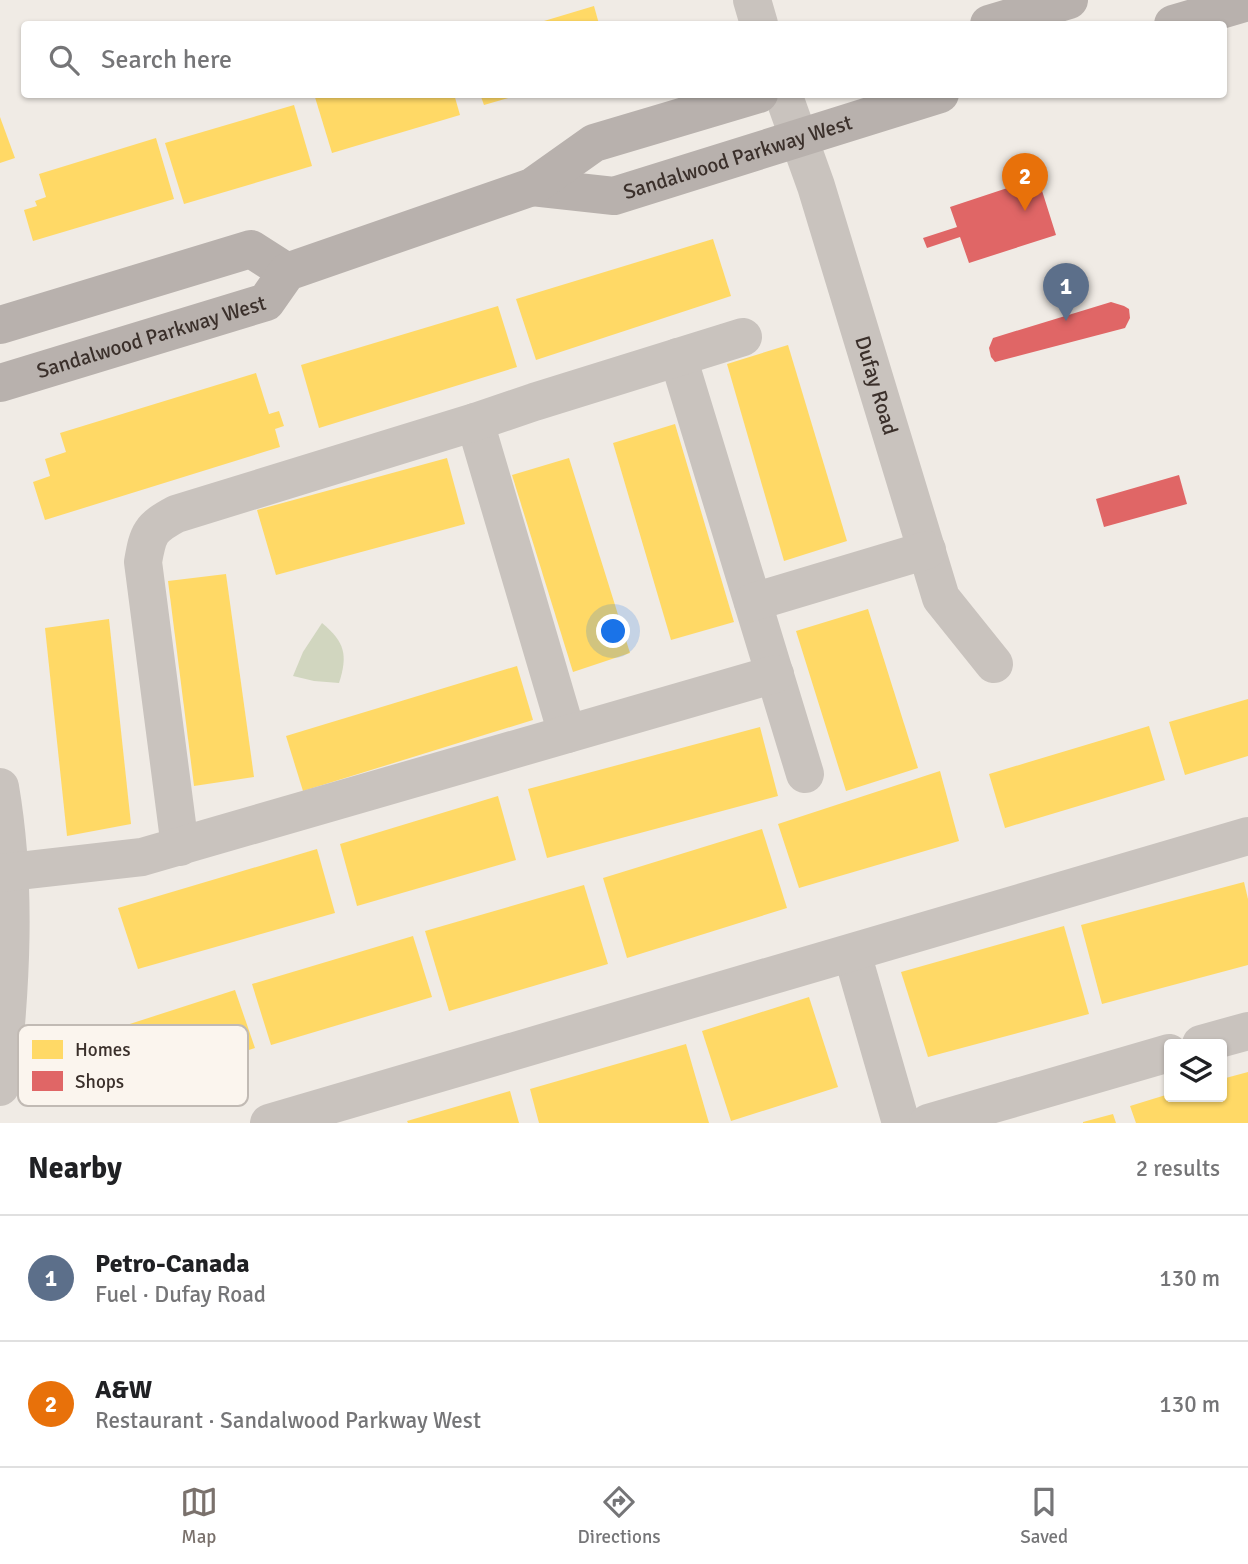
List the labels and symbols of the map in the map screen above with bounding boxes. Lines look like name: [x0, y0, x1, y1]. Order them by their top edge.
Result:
street label: Sandalwood Parkway West: [620, 109, 855, 205]
pin: 2: [1002, 153, 1048, 211]
pin: 1: [1043, 263, 1089, 321]
street label: Sandalwood Parkway West: [33, 290, 269, 384]
street label: Dufay Road: [849, 333, 904, 438]
your location: [596, 614, 630, 648]
legend: [18, 1025, 248, 1106]
text: Homes: [75, 1038, 131, 1062]
text: Shops: [75, 1070, 124, 1094]

